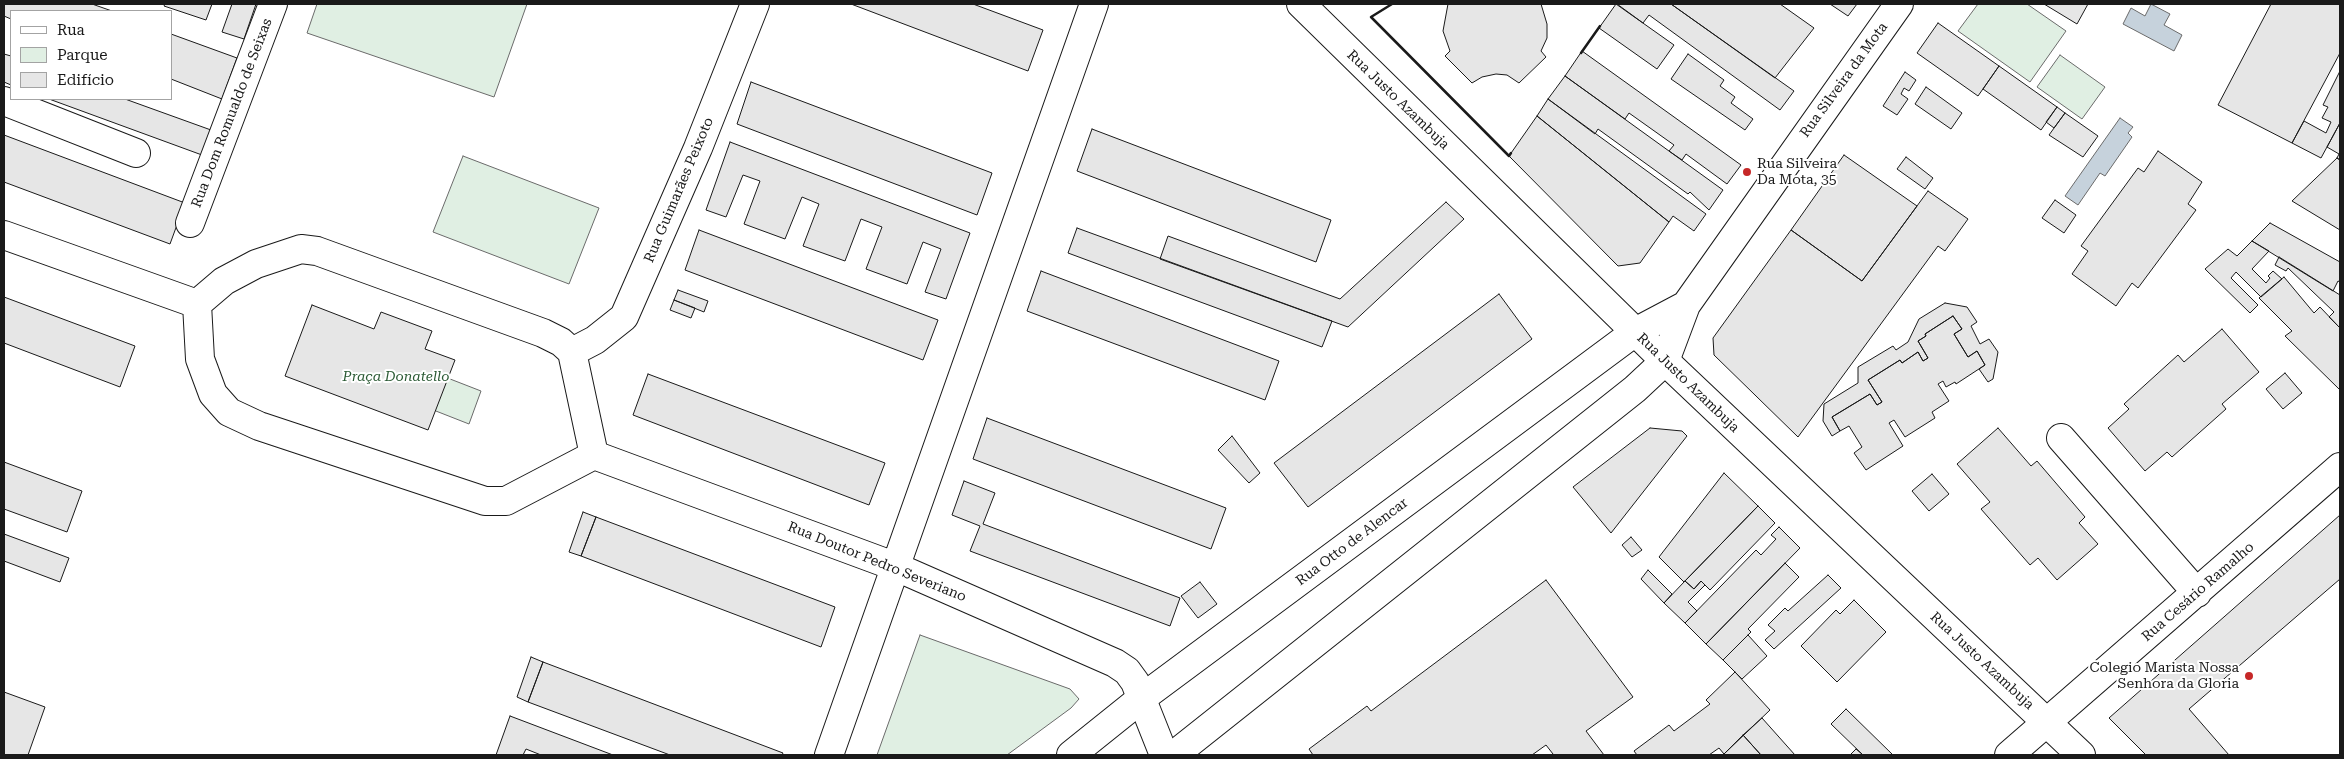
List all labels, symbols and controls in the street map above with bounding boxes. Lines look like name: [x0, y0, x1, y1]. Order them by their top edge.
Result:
legend: [10, 10, 172, 100]
street label: Rua Dom Romualdo de Seixas: [188, 16, 276, 210]
street label: Rua Silveira da Mota: [1797, 19, 1891, 141]
text: Rua: [57, 21, 85, 39]
text: Parque: [57, 46, 108, 64]
street label: Rua Justo Azambuja: [1343, 47, 1453, 153]
text: Edifício: [57, 71, 114, 89]
street label: Rua Guimarães Peixoto: [641, 115, 717, 265]
place label: Rua Silveira Da Mota, 35: [1757, 156, 1837, 188]
marker: Rua Silveira Da Mota, 35: [1741, 166, 1753, 178]
street label: Rua Justo Azambuja: [1633, 330, 1743, 436]
park label: Praça Donatello: [343, 369, 449, 385]
street label: Rua Otto de Alencar: [1293, 495, 1411, 589]
street label: Rua Doutor Pedro Severiano: [785, 518, 969, 606]
street label: Rua Cesário Ramalho: [2138, 539, 2258, 645]
street label: Rua Justo Azambuja: [1927, 609, 2037, 713]
place label: Colegio Marista Nossa Senhora da Gloria: [2089, 660, 2239, 692]
marker: Colegio Marista Nossa Senhora da Gloria: [2243, 670, 2255, 682]

